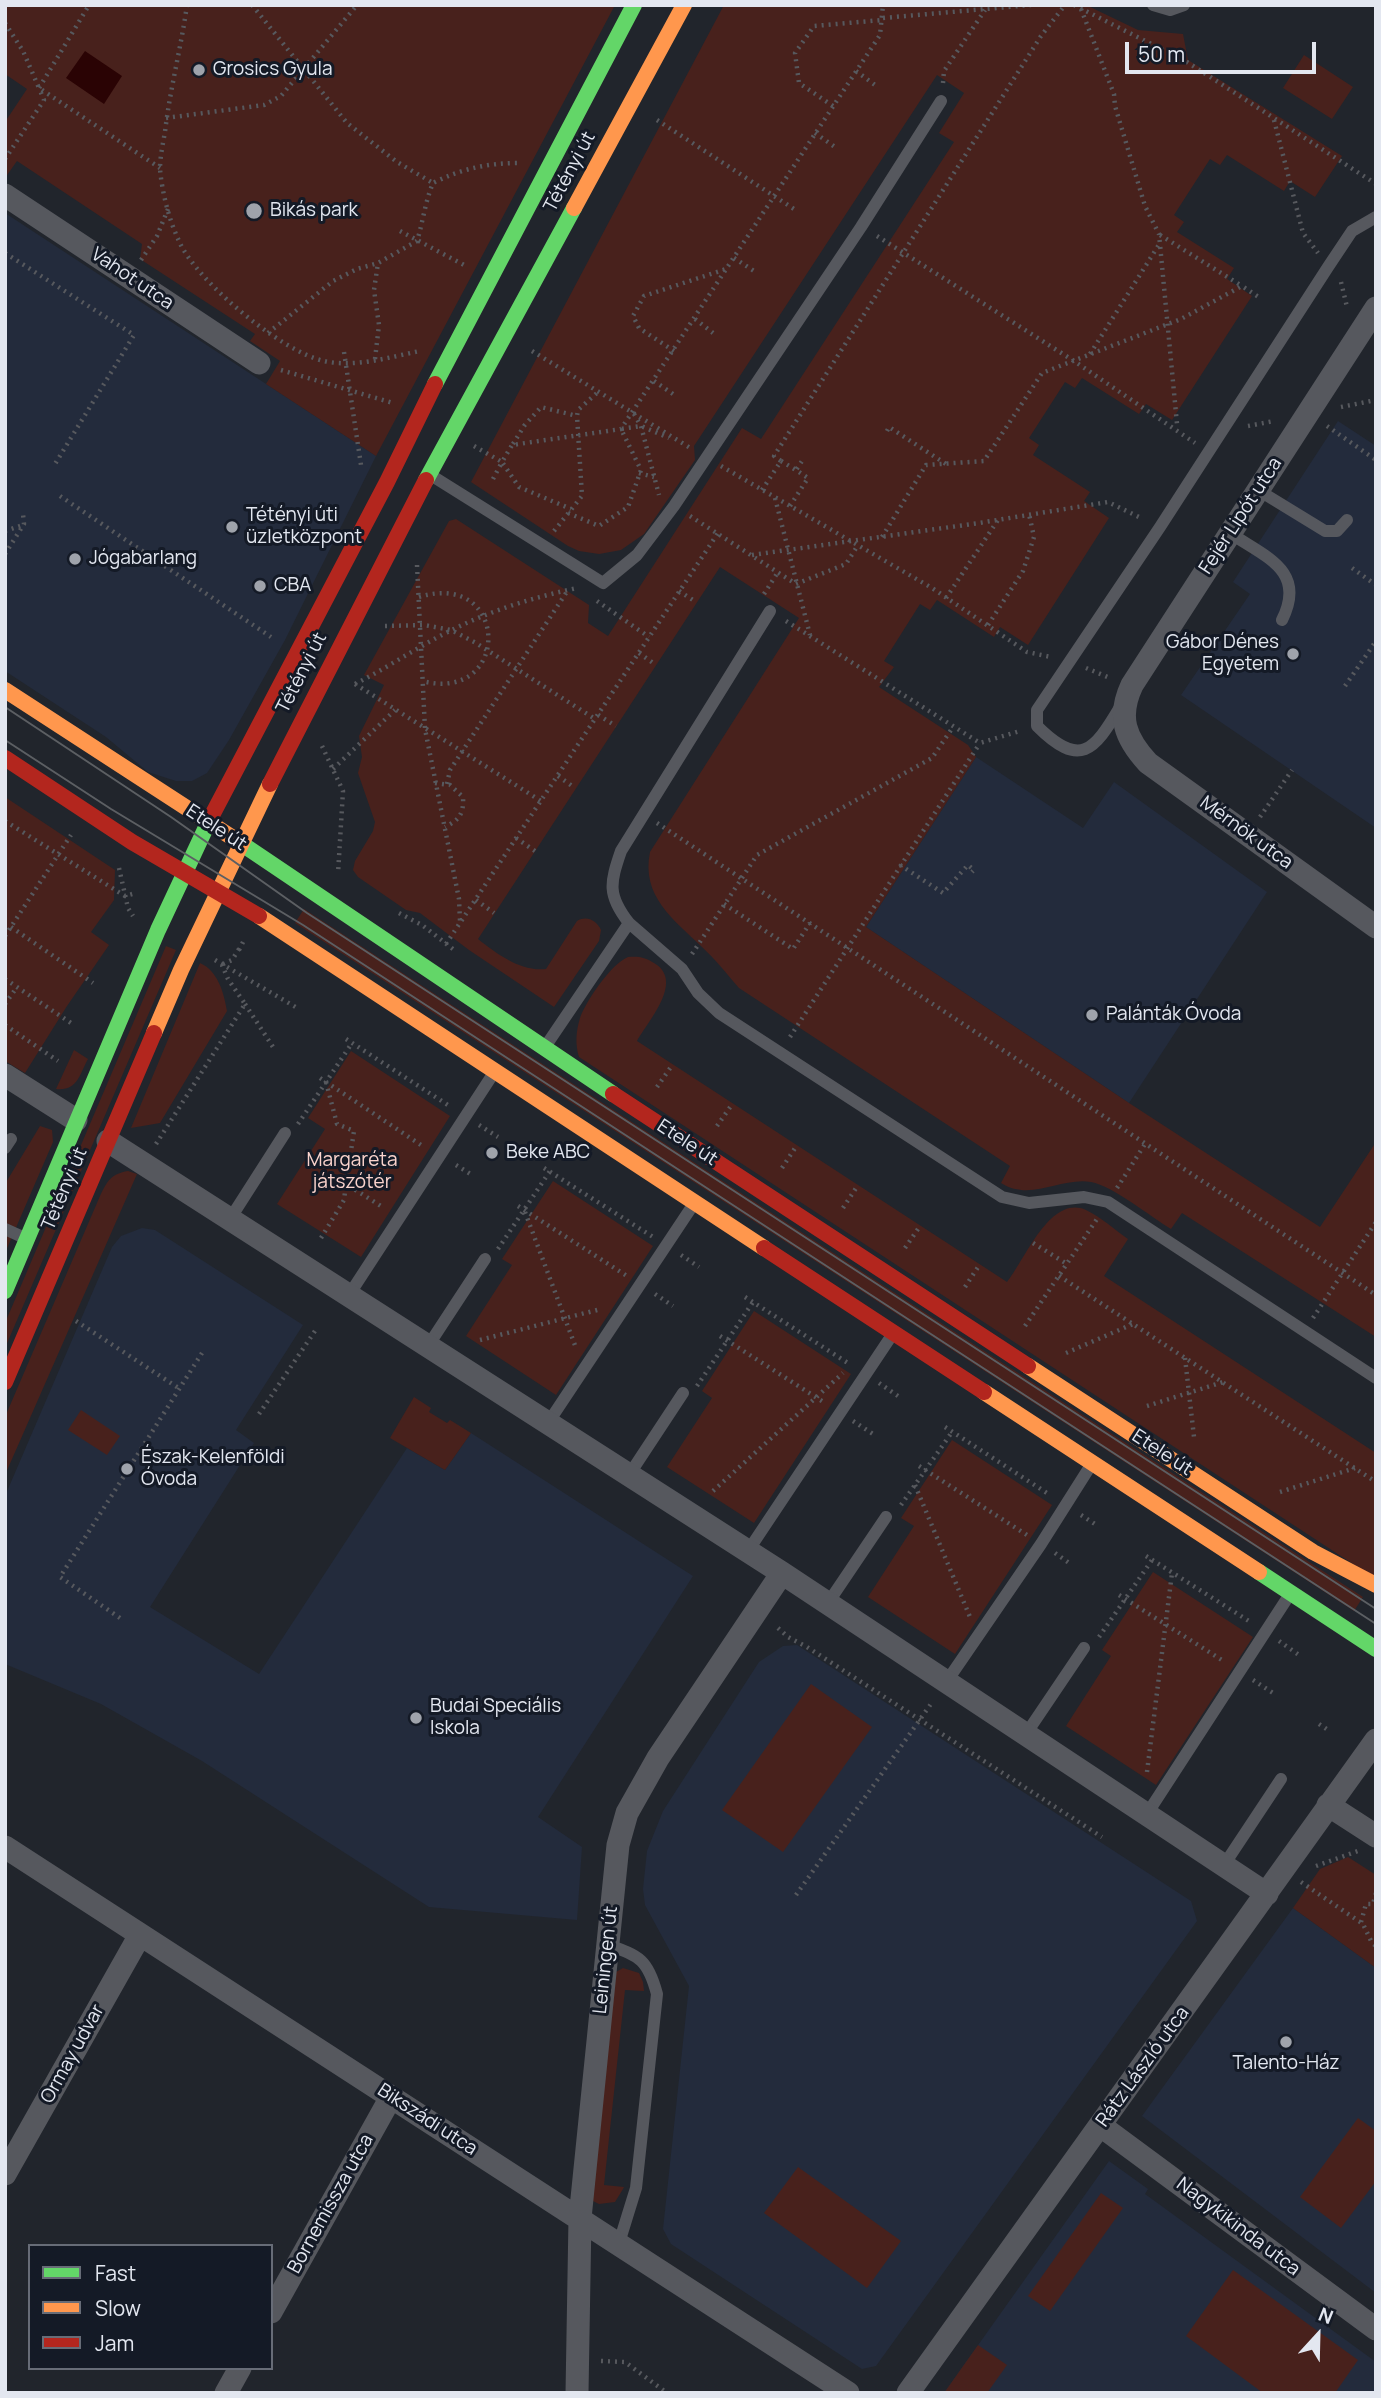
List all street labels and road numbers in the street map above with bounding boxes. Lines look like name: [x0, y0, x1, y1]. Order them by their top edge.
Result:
street label: Tétényi út: [539, 128, 601, 216]
street label: Vahot utca: [86, 243, 178, 315]
street label: Fejér Lipót utca: [1195, 453, 1287, 579]
street label: Tétényi út: [272, 629, 332, 717]
street label: Mérnök utca: [1195, 792, 1297, 874]
street label: Etele út: [182, 800, 250, 856]
street label: Etele út: [653, 1115, 721, 1171]
street label: Tétényi út: [37, 1144, 93, 1234]
street label: Etele út: [1128, 1425, 1196, 1481]
street label: Leiningen út: [589, 1905, 623, 2015]
street label: Ormay udvar: [36, 2001, 110, 2107]
street label: Rátz László utca: [1092, 2002, 1194, 2132]
street label: Bikszádi utca: [373, 2079, 481, 2161]
street label: Bornemissza utca: [283, 2130, 379, 2278]
street label: Nagykikinda utca: [1172, 2173, 1304, 2281]

